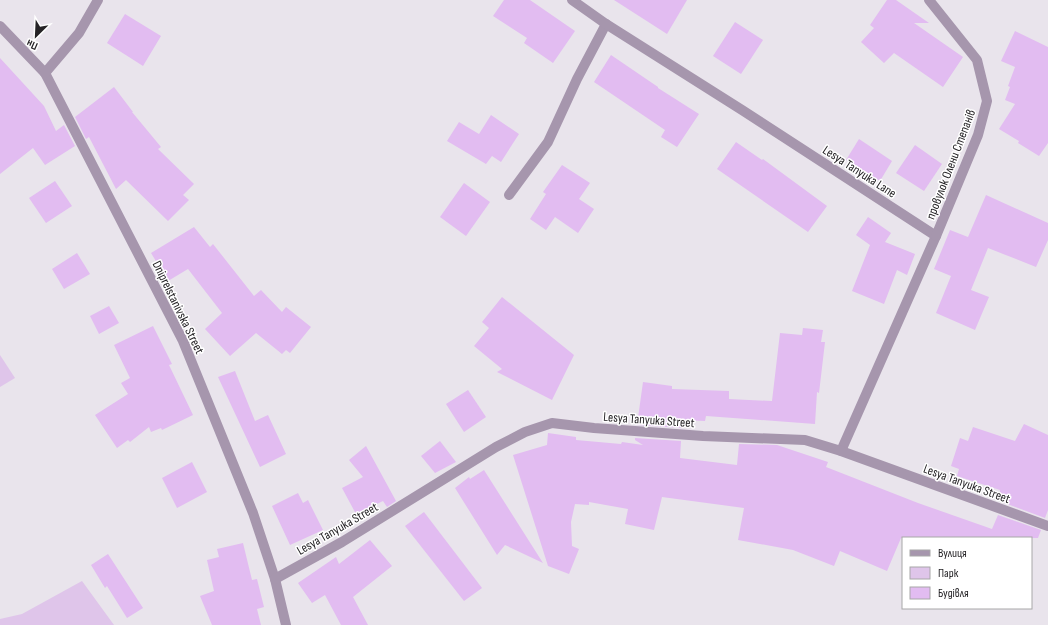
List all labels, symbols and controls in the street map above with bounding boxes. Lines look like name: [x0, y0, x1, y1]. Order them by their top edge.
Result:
north arrow: [16, 16, 56, 56]
text: Пн: [24, 36, 40, 53]
street label: провулок Олени Степанів: [923, 107, 979, 222]
street label: Lesya Tanyuka Lane: [820, 142, 899, 202]
street label: Dniprelstanivska Street: [149, 258, 208, 357]
street label: Lesya Tanyuka Street: [603, 409, 695, 431]
street label: Lesya Tanyuka Street: [921, 461, 1012, 507]
street label: Lesya Tanyuka Street: [294, 499, 381, 559]
legend: [902, 537, 1032, 609]
text: Вулиця: [938, 546, 967, 561]
text: Парк: [938, 566, 959, 581]
text: Будівля: [938, 586, 969, 601]

